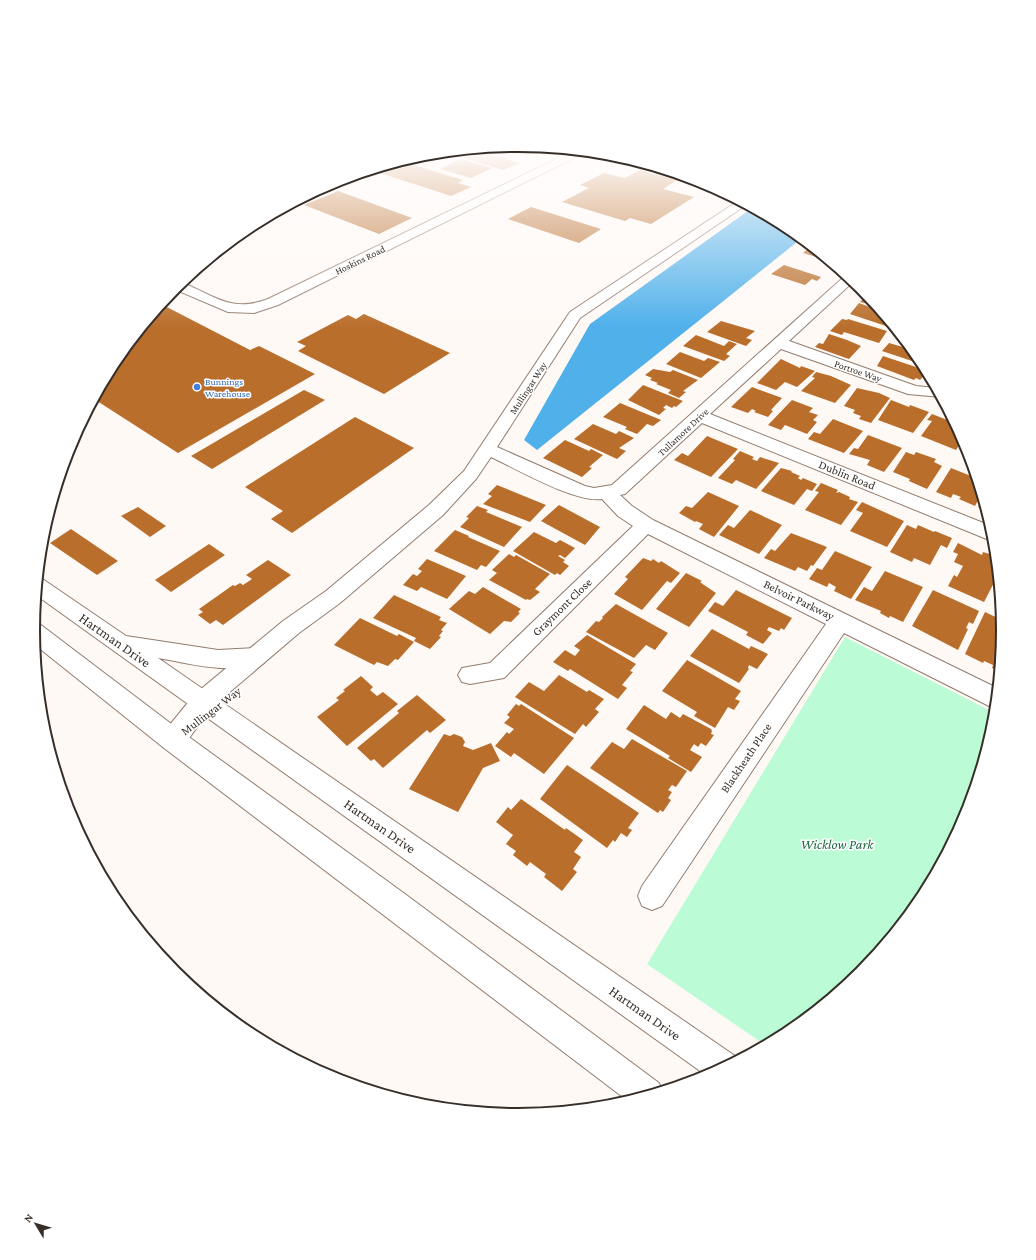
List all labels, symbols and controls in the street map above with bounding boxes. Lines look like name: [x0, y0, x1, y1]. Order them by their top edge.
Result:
street label: Hoskins Road: [333, 243, 387, 277]
street label: Portroe Way: [833, 358, 883, 384]
street label: Mullingar Way: [507, 360, 549, 416]
place label: Bunnings Warehouse: [205, 376, 251, 399]
marker: Bunnings Warehouse: [192, 382, 202, 392]
street label: Tullamore Drive: [656, 405, 711, 458]
street label: Dublin Road: [817, 457, 878, 493]
street label: Graymont Close: [529, 575, 595, 639]
street label: Belvoir Parkway: [761, 577, 837, 623]
street label: Hartman Drive: [76, 609, 154, 671]
street label: Mullingar Way: [178, 684, 244, 738]
street label: Blackheath Place: [718, 721, 774, 795]
street label: Hartman Drive: [341, 795, 419, 857]
park label: Wicklow Park: [801, 836, 874, 852]
street label: Hartman Drive: [606, 982, 684, 1044]
north arrow: [16, 1204, 56, 1244]
text: N: [21, 1211, 35, 1224]

